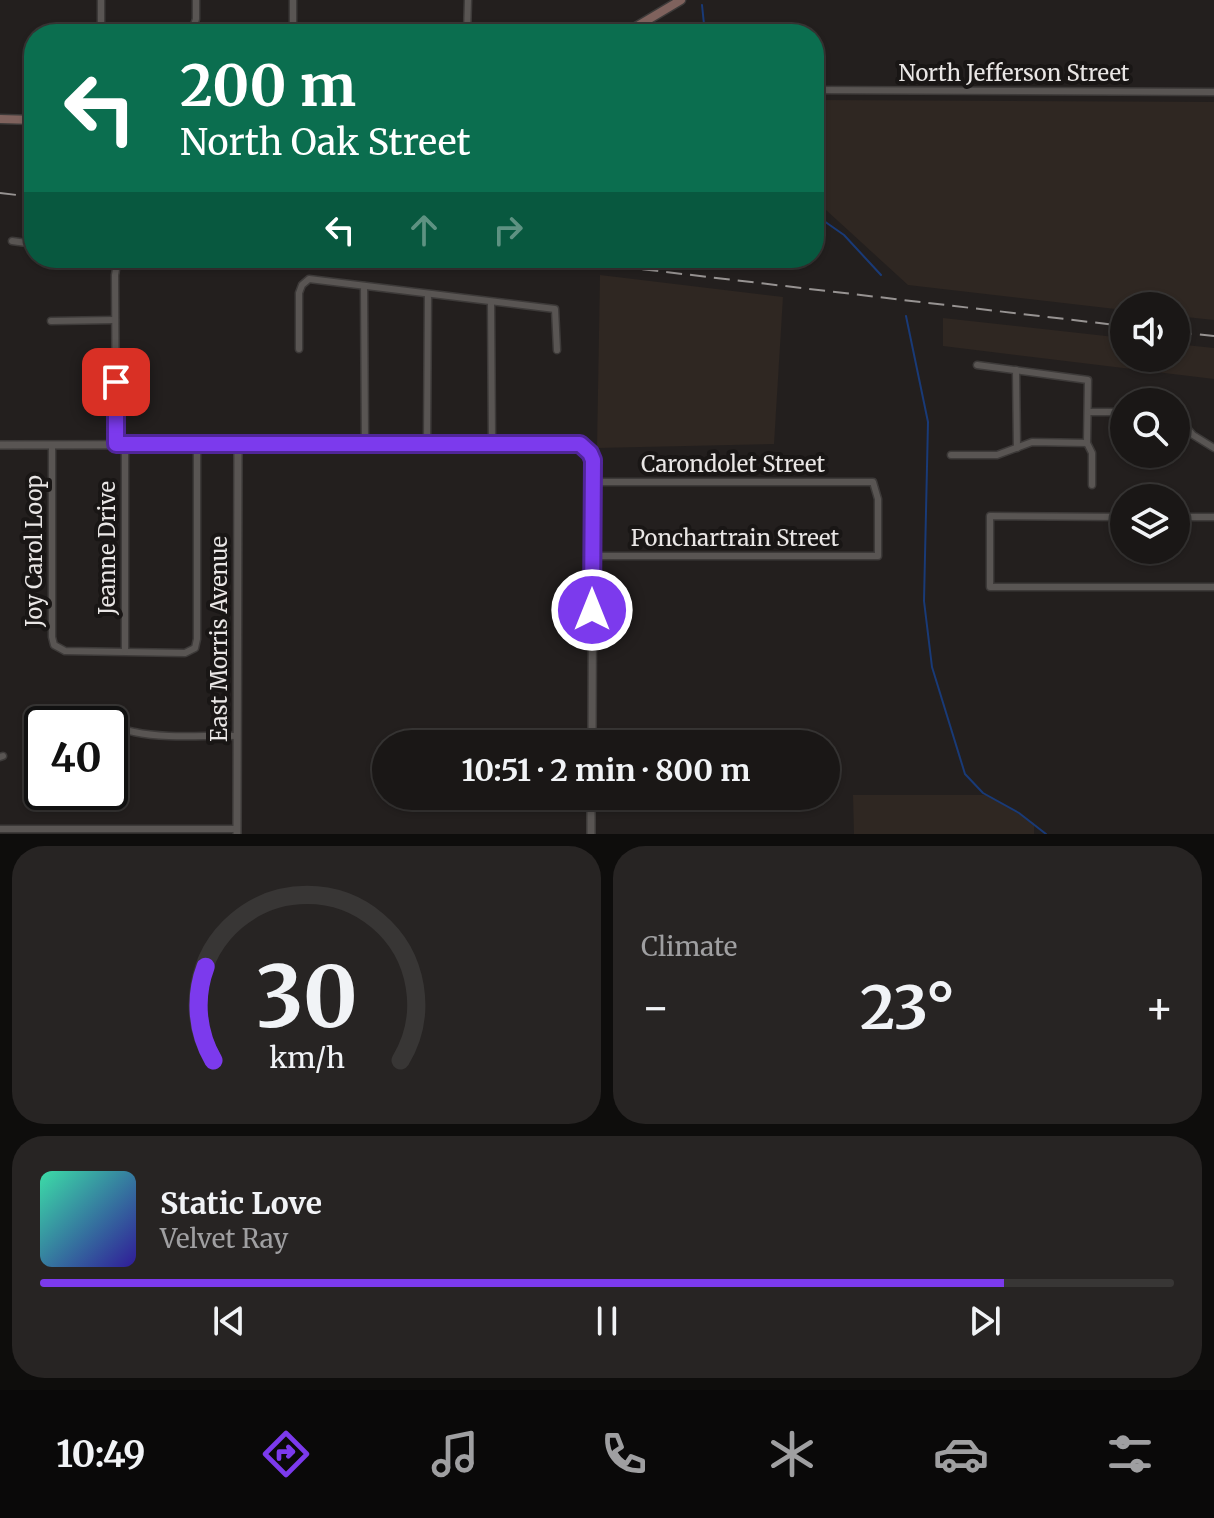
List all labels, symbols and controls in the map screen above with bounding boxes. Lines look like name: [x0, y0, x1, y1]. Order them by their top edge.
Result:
text: 200 m: [180, 51, 356, 121]
icon: left: [48, 56, 152, 160]
street label: North Jefferson Street: [899, 59, 1130, 87]
text: North Oak Street: [180, 120, 470, 165]
icon: left: [318, 208, 362, 252]
icon: ahead: [402, 208, 446, 252]
icon: right: [486, 208, 530, 252]
map controls: [1110, 292, 1190, 564]
button: sound: [1110, 292, 1190, 372]
pin: [82, 348, 150, 416]
icon: arrive: [94, 360, 138, 404]
button: search: [1110, 388, 1190, 468]
street label: Carondolet Street: [641, 450, 825, 478]
street label: Joy Carol Loop: [20, 475, 48, 628]
street label: Jeanne Drive: [93, 481, 121, 616]
button: layers: [1110, 484, 1190, 564]
street label: Ponchartrain Street: [631, 524, 840, 552]
street label: East Morris Avenue: [205, 536, 233, 742]
position arrow: [550, 568, 634, 652]
speed limit sign: 40: [24, 706, 128, 810]
text: 10:51 · 2 min · 800 m: [462, 751, 751, 789]
text: Climate: [641, 930, 737, 963]
text: 30: [256, 945, 357, 1050]
text: 23°: [860, 970, 955, 1045]
text: −: [641, 980, 670, 1035]
text: +: [1145, 980, 1174, 1035]
text: km/h: [269, 1040, 344, 1076]
text: Static Love: [160, 1184, 322, 1222]
text: Velvet Ray: [160, 1222, 288, 1255]
icon: previous: [207, 1299, 251, 1343]
icon: pause: [585, 1299, 629, 1343]
icon: next: [963, 1299, 1007, 1343]
icon: directions: [258, 1426, 314, 1482]
icon: music: [427, 1426, 483, 1482]
icon: phone: [596, 1426, 652, 1482]
icon: climate: [764, 1426, 820, 1482]
icon: car: [933, 1426, 989, 1482]
icon: filters: [1102, 1426, 1158, 1482]
text: 10:49: [56, 1432, 146, 1477]

